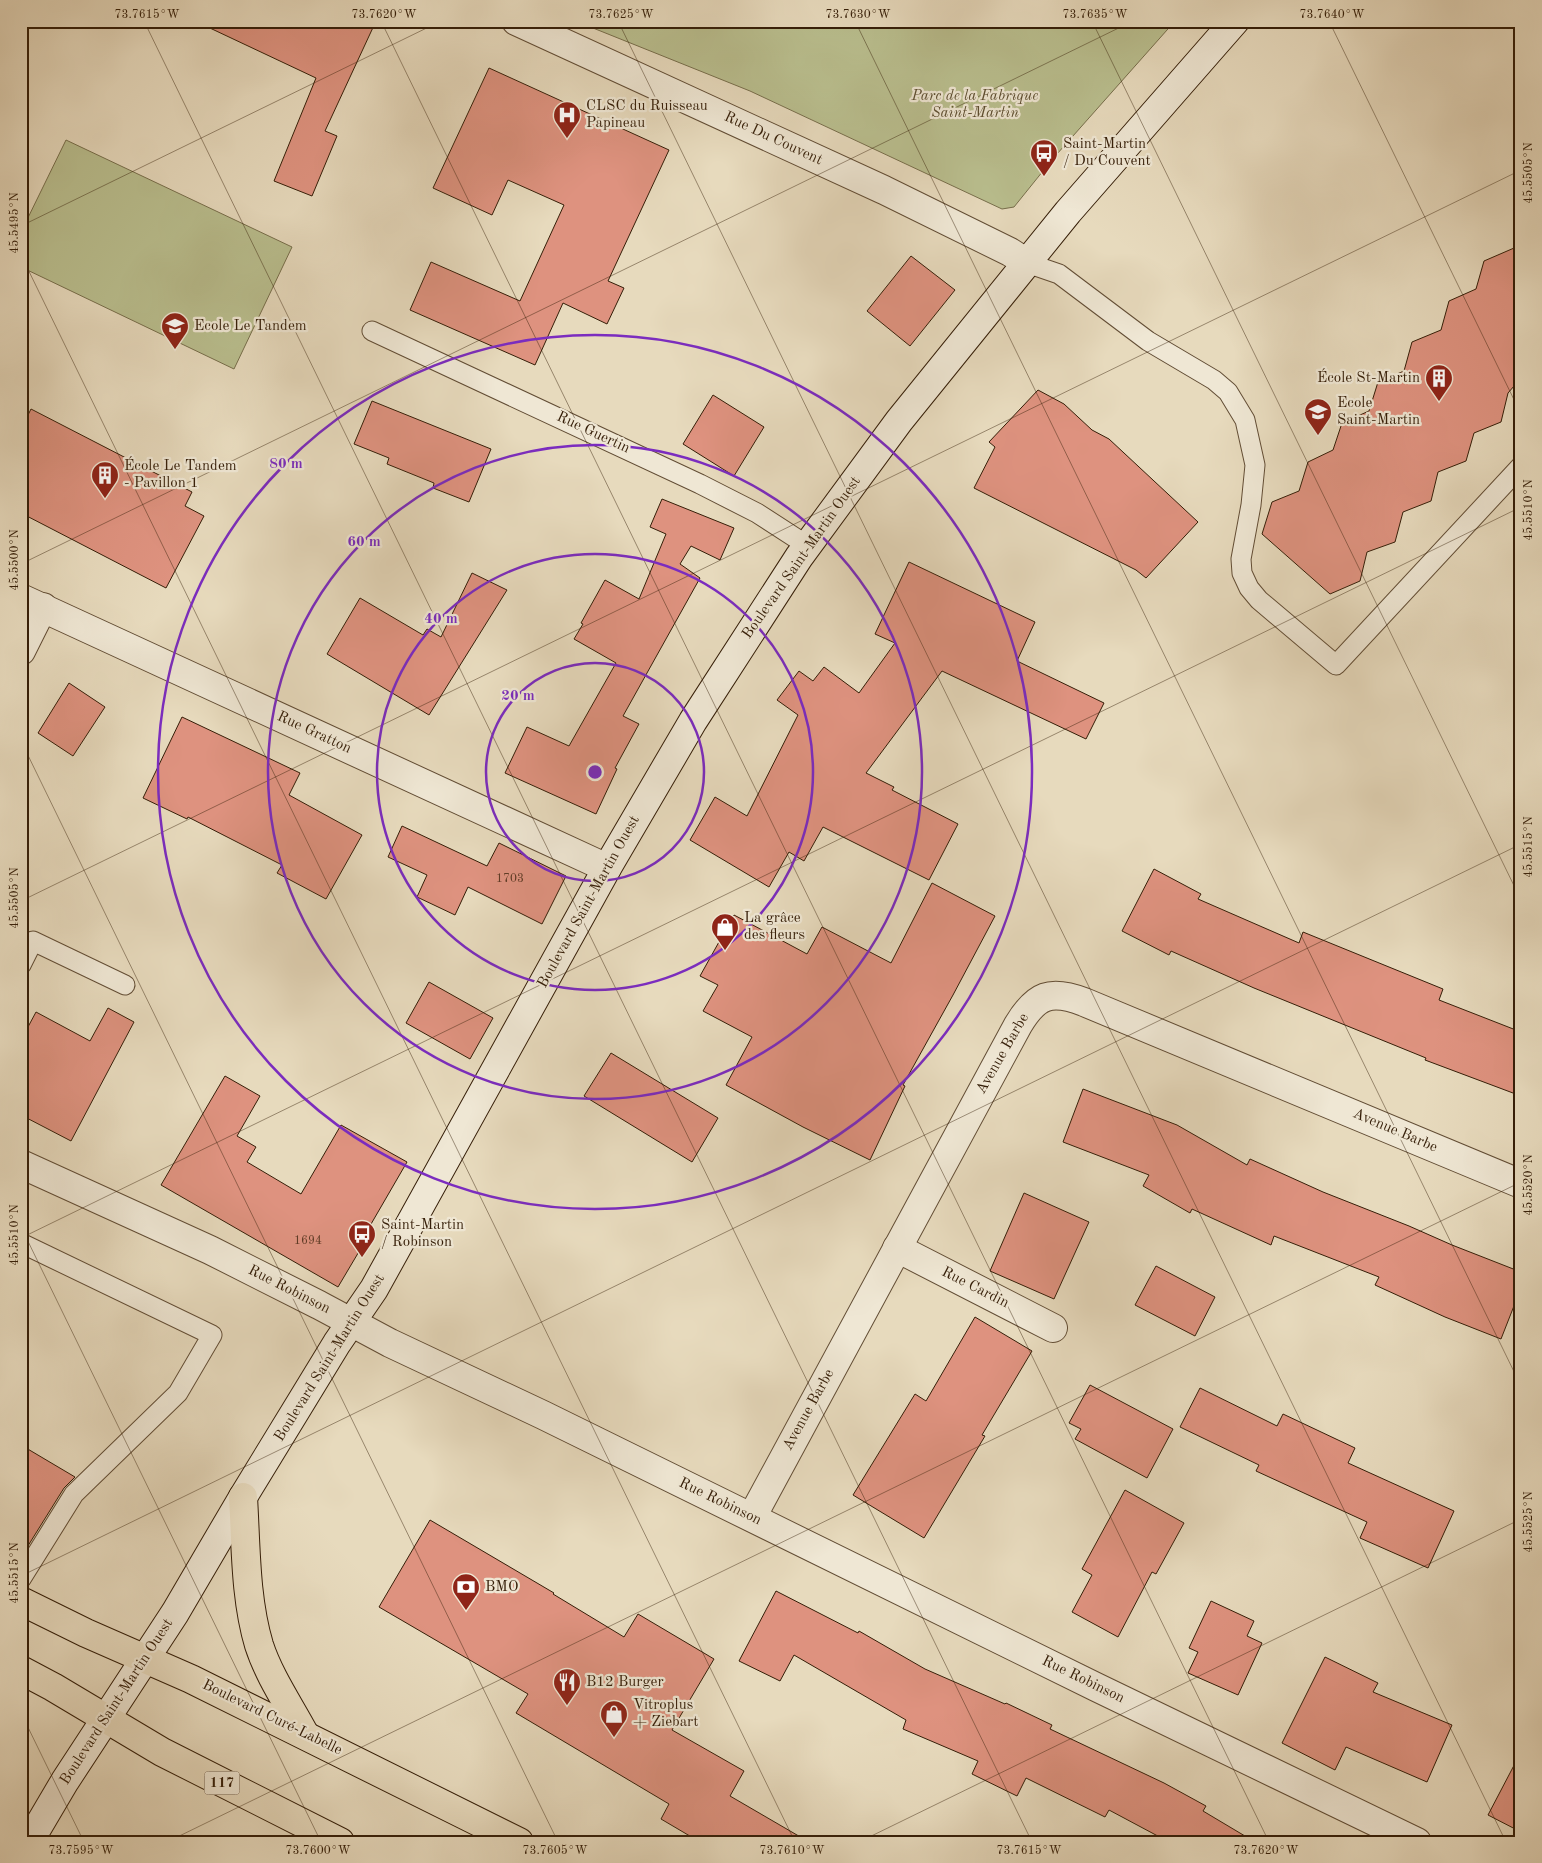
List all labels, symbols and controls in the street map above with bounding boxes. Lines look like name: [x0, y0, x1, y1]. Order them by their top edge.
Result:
text: 73.7615°W: [115, 8, 180, 21]
text: 73.7625°W: [589, 8, 654, 21]
text: 73.7635°W: [1063, 8, 1128, 21]
text: 73.7620°W: [352, 9, 417, 21]
text: 73.7630°W: [826, 9, 891, 21]
text: 73.7640°W: [1300, 9, 1365, 21]
park label: Parc de la Fabrique Saint-Martin: [911, 89, 1038, 121]
place label: CLSC du Ruisseau Papineau: [586, 99, 708, 131]
hospital icon: CLSC du Ruisseau Papineau: [552, 100, 582, 139]
street label: Rue Du Couvent: [721, 110, 825, 168]
place label: Saint-Martin / Du Couvent: [1063, 137, 1151, 169]
bus stop icon: Saint-Martin / Du Couvent: [1029, 138, 1059, 177]
text: 45.5505°N: [1522, 142, 1535, 204]
text: 45.5495°N: [8, 192, 21, 254]
school or university icon: Ecole Le Tandem: [160, 311, 190, 350]
place label: Ecole Le Tandem: [194, 319, 307, 334]
building icon: École St-Martin: [1424, 363, 1454, 402]
place label: École St-Martin: [1317, 368, 1420, 386]
place label: Ecole Saint-Martin: [1337, 396, 1420, 428]
school or university icon: Ecole Saint-Martin: [1303, 397, 1333, 436]
street label: Rue Guertin: [554, 409, 632, 457]
place label: École Le Tandem - Pavillon 1: [124, 456, 237, 491]
text: 80 m: [269, 457, 303, 472]
building icon: École Le Tandem - Pavillon 1: [90, 460, 120, 499]
street label: Boulevard Saint-Martin Ouest: [740, 474, 864, 642]
text: 45.5510°N: [1522, 479, 1535, 541]
text: 45.5500°N: [8, 529, 21, 591]
text: 60 m: [347, 535, 381, 550]
text: 40 m: [424, 612, 458, 627]
text: 20 m: [501, 689, 535, 704]
street label: Rue Gratton: [274, 709, 354, 757]
centre of rings: [586, 763, 604, 781]
street label: Boulevard Saint-Martin Ouest: [535, 813, 643, 991]
text: 45.5515°N: [1522, 816, 1535, 878]
text: 45.5505°N: [8, 867, 21, 929]
house number: 1703: [496, 873, 524, 885]
place label: La grâce des fleurs: [744, 911, 805, 943]
shop icon: La grâce des fleurs: [710, 912, 740, 951]
street label: Avenue Barbe: [974, 1011, 1032, 1097]
street label: Avenue Barbe: [1350, 1106, 1440, 1156]
text: 45.5520°N: [1522, 1154, 1535, 1216]
text: 45.5510°N: [8, 1204, 21, 1266]
place label: Saint-Martin / Robinson: [381, 1218, 464, 1250]
bus stop icon: Saint-Martin / Robinson: [347, 1219, 377, 1258]
house number: 1694: [294, 1235, 322, 1247]
street label: Rue Robinson: [246, 1263, 332, 1317]
street label: Rue Cardin: [939, 1265, 1011, 1311]
street label: Boulevard Saint-Martin Ouest: [272, 1272, 388, 1444]
street label: Avenue Barbe: [781, 1367, 838, 1453]
street label: Rue Robinson: [676, 1476, 764, 1528]
text: 45.5525°N: [1522, 1491, 1535, 1553]
text: 45.5515°N: [8, 1542, 21, 1604]
bank icon: BMO: [451, 1572, 481, 1611]
place label: BMO: [485, 1580, 518, 1595]
street label: Boulevard Saint-Martin Ouest: [58, 1616, 176, 1788]
street label: Rue Robinson: [1039, 1654, 1127, 1706]
restaurant icon: B12 Burger: [552, 1667, 582, 1706]
place label: B12 Burger: [586, 1675, 664, 1690]
street label: Boulevard Curé-Labelle: [200, 1678, 344, 1758]
place label: Vitroplus + Ziebart: [633, 1698, 699, 1730]
shop icon: Vitroplus + Ziebart: [599, 1699, 629, 1738]
road number: 117: [204, 1772, 240, 1795]
text: 73.7595°W: [49, 1844, 114, 1857]
text: 73.7605°W: [523, 1844, 588, 1857]
text: 73.7615°W: [997, 1844, 1062, 1857]
text: 73.7600°W: [286, 1845, 351, 1857]
text: 73.7610°W: [760, 1845, 825, 1857]
text: 73.7620°W: [1234, 1845, 1299, 1857]

